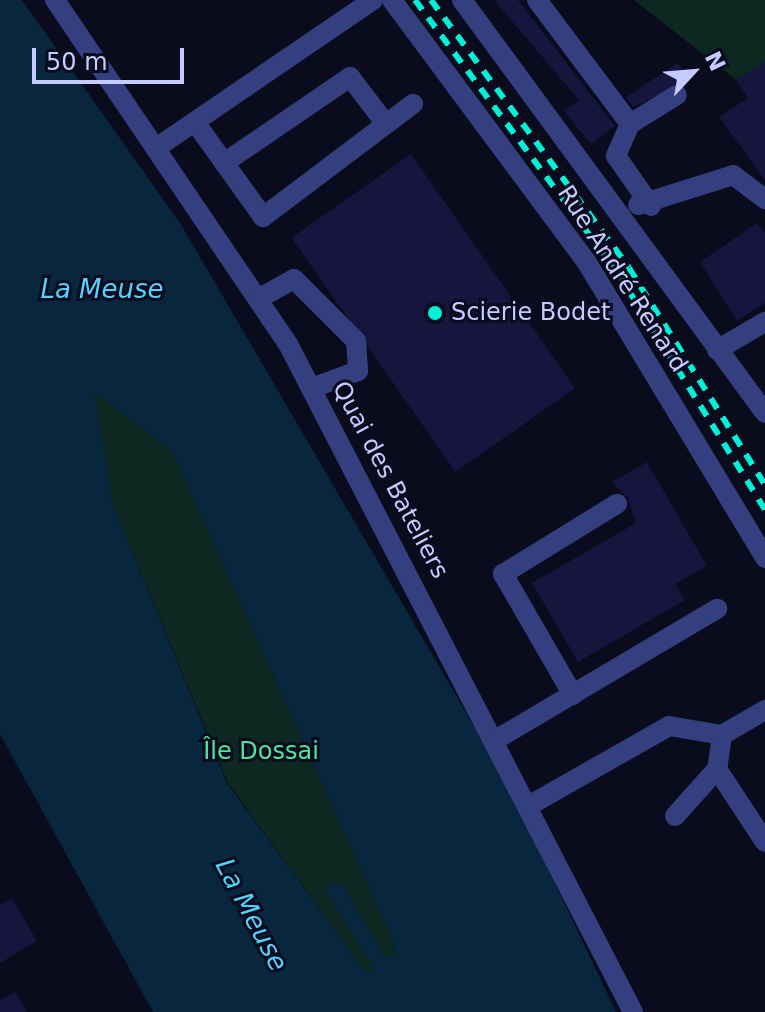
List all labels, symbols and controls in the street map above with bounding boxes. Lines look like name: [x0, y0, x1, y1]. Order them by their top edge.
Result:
scale bar: [36, 32, 188, 82]
north arrow: [653, 32, 733, 112]
text: N: [700, 47, 730, 75]
text: 50 m: [46, 48, 108, 76]
street label: Rue André Renard: [551, 180, 693, 378]
water label: La Meuse: [40, 274, 164, 306]
place label: Scierie Bodet: [451, 299, 610, 327]
marker: Scierie Bodet: [426, 304, 444, 322]
street label: Quai des Bateliers: [326, 377, 454, 583]
park label: Île Dossai: [203, 738, 319, 766]
water label: La Meuse: [208, 853, 294, 977]

